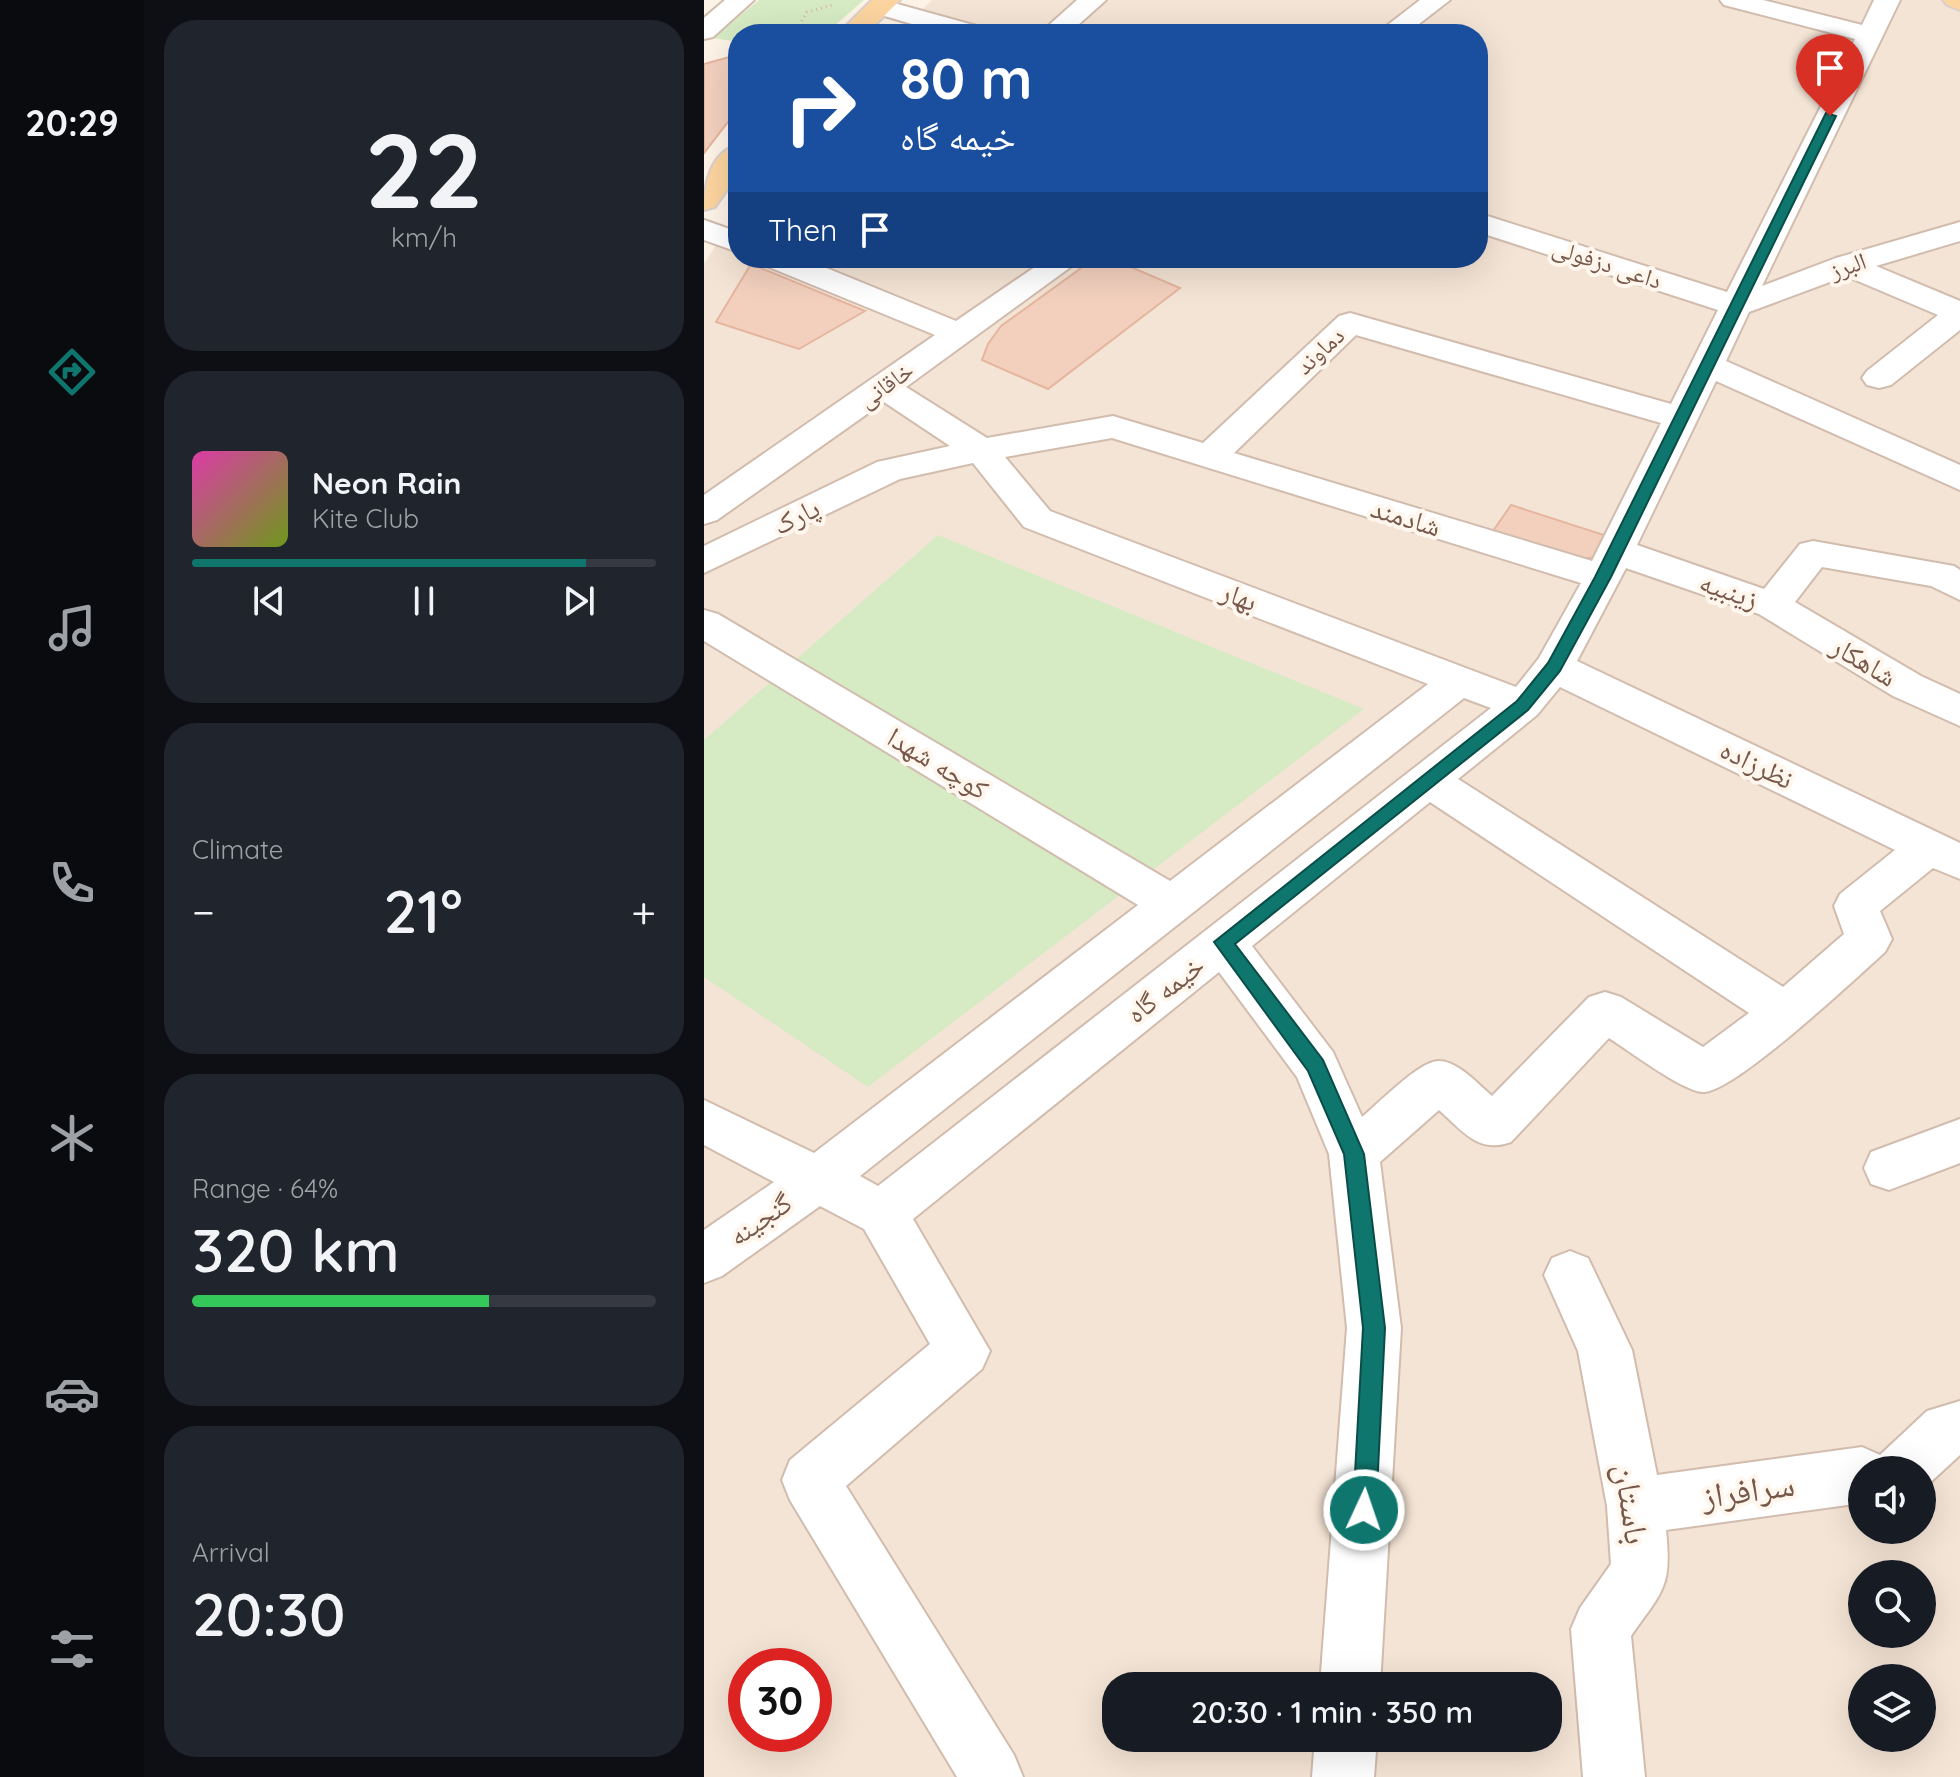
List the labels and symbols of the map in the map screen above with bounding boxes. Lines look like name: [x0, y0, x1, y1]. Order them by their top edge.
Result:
pin: [1796, 34, 1864, 116]
street label: داعی دزفولی: [1549, 231, 1666, 295]
street label: البرز: [1824, 245, 1870, 286]
street label: دماوند: [1289, 320, 1350, 380]
street label: خاقانی: [852, 355, 919, 414]
street label: پارک: [767, 489, 825, 542]
street label: شادمند: [1367, 489, 1445, 544]
street label: زینبیه: [1695, 563, 1763, 616]
street label: بهار: [1215, 572, 1262, 618]
street label: شاهکار: [1824, 627, 1903, 694]
street label: کوچه شهدا: [881, 719, 996, 807]
street label: نظرزاده: [1715, 731, 1800, 796]
street label: خیمه گاه: [1119, 947, 1211, 1030]
street label: گنجینه: [721, 1184, 798, 1253]
street label: باستان: [1606, 1461, 1659, 1547]
street label: سرافراز: [1698, 1462, 1797, 1517]
position arrow: [1322, 1468, 1406, 1552]
speed limit sign: 30: [728, 1648, 832, 1752]

